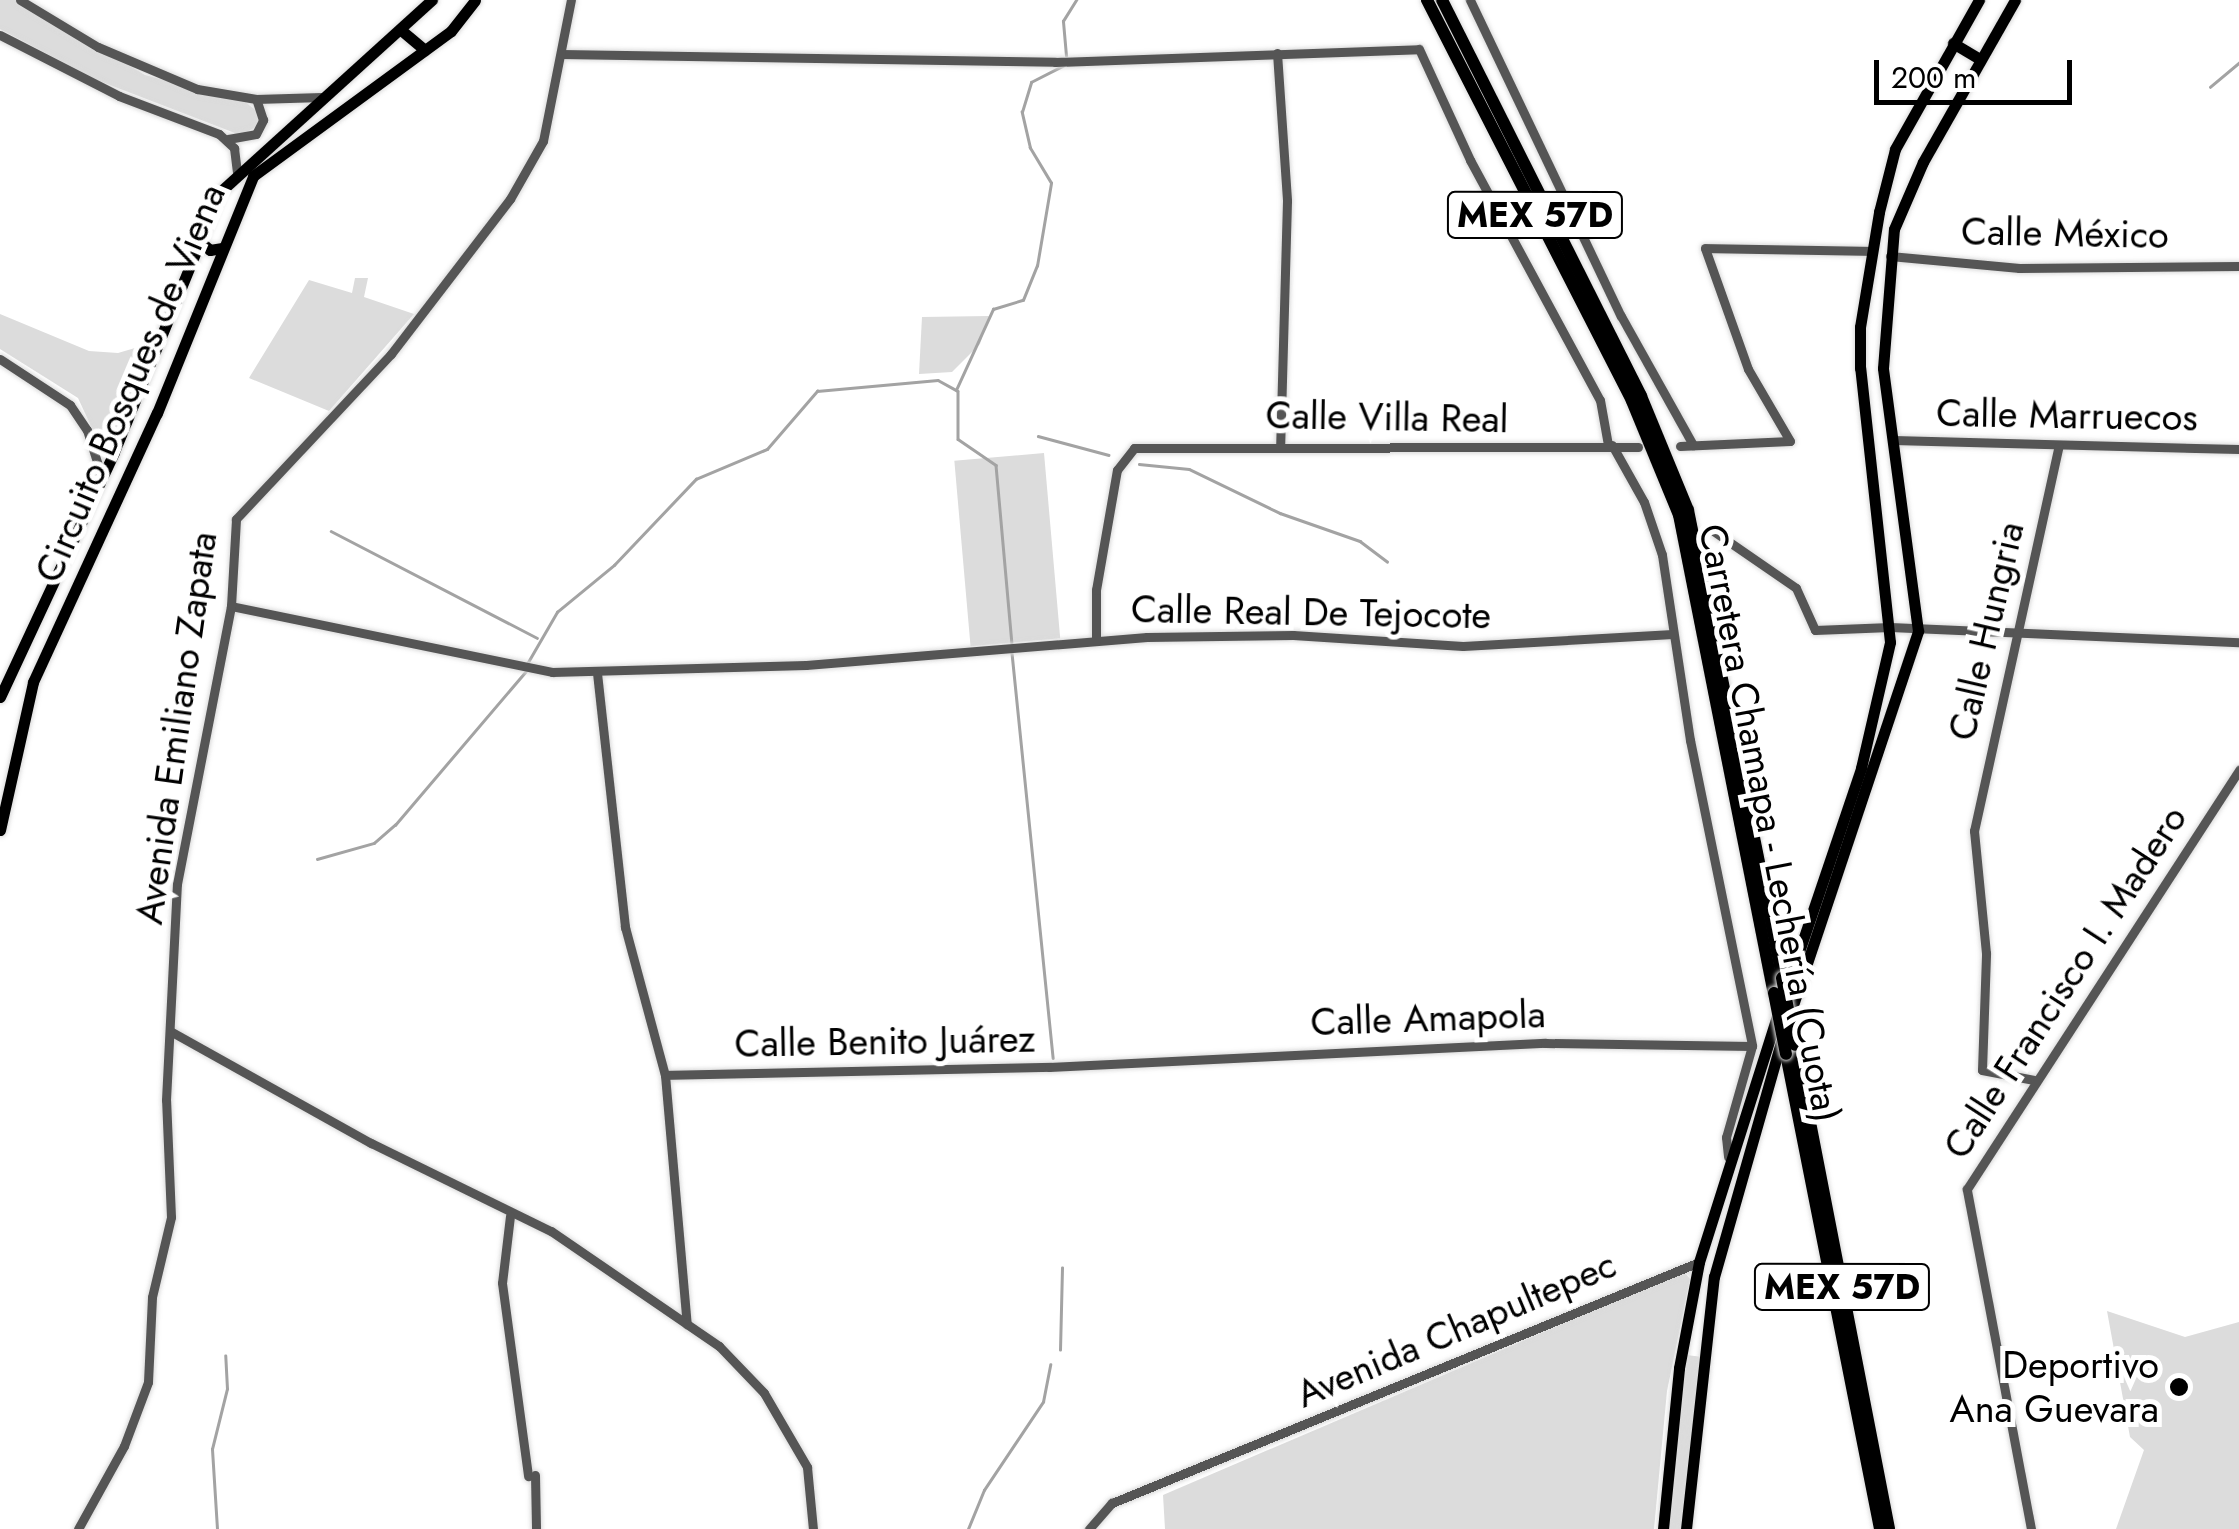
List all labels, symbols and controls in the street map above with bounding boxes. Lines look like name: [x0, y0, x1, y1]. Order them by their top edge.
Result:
scale bar: [1879, 40, 2076, 102]
text: 200 m: [1891, 56, 1976, 99]
street label: Circuito Bosques de Viena: [25, 177, 235, 589]
road number: MEX 57D: [1445, 185, 1625, 245]
street label: Calle México: [1961, 208, 2169, 258]
street label: Calle Marruecos: [1936, 390, 2198, 440]
street label: Calle Villa Real: [1265, 392, 1509, 442]
street label: Calle Hungria: [1939, 517, 2033, 745]
street label: Carretera Chamapa - Lechería (Cuota): [1690, 520, 1850, 1126]
street label: Avenida Emiliano Zapata: [126, 529, 226, 927]
street label: Calle Real De Tejocote: [1131, 586, 1491, 638]
street label: Calle Francisco I. Madero: [1934, 797, 2196, 1167]
street label: Calle Amapola: [1310, 991, 1546, 1045]
street label: Calle Benito Juárez: [734, 1016, 1036, 1066]
street label: Avenida Chapultepec: [1289, 1241, 1623, 1417]
road number: MEX 57D: [1752, 1257, 1932, 1317]
place label: Deportivo Ana Guevara: [1950, 1342, 2159, 1432]
marker: Deportivo Ana Guevara: [2168, 1376, 2190, 1398]

